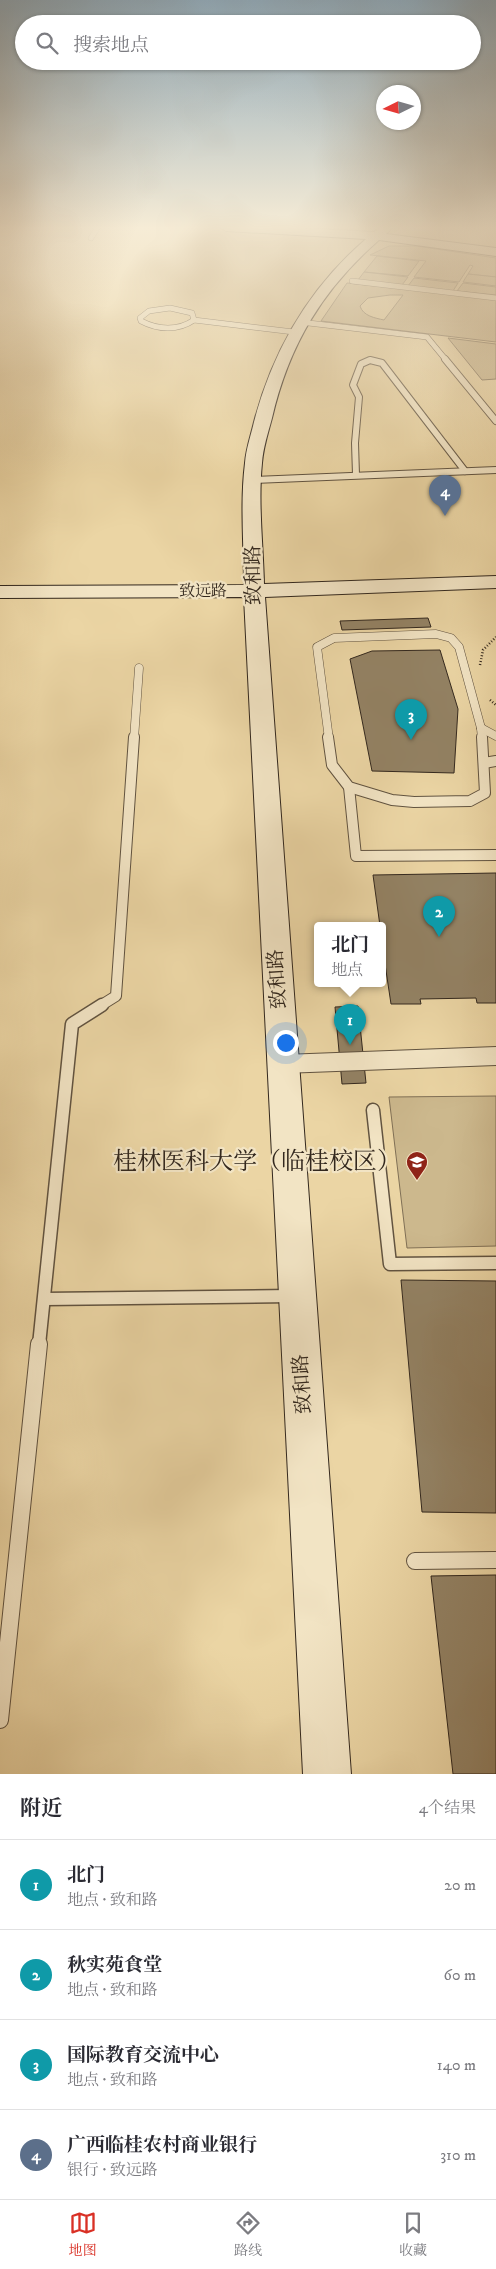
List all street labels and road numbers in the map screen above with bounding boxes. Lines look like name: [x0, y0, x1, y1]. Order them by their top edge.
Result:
street label: 致和路: [241, 545, 267, 605]
street label: 致远路: [179, 581, 227, 601]
street label: 致和路: [263, 948, 293, 1010]
street label: 致和路: [288, 1353, 318, 1415]

